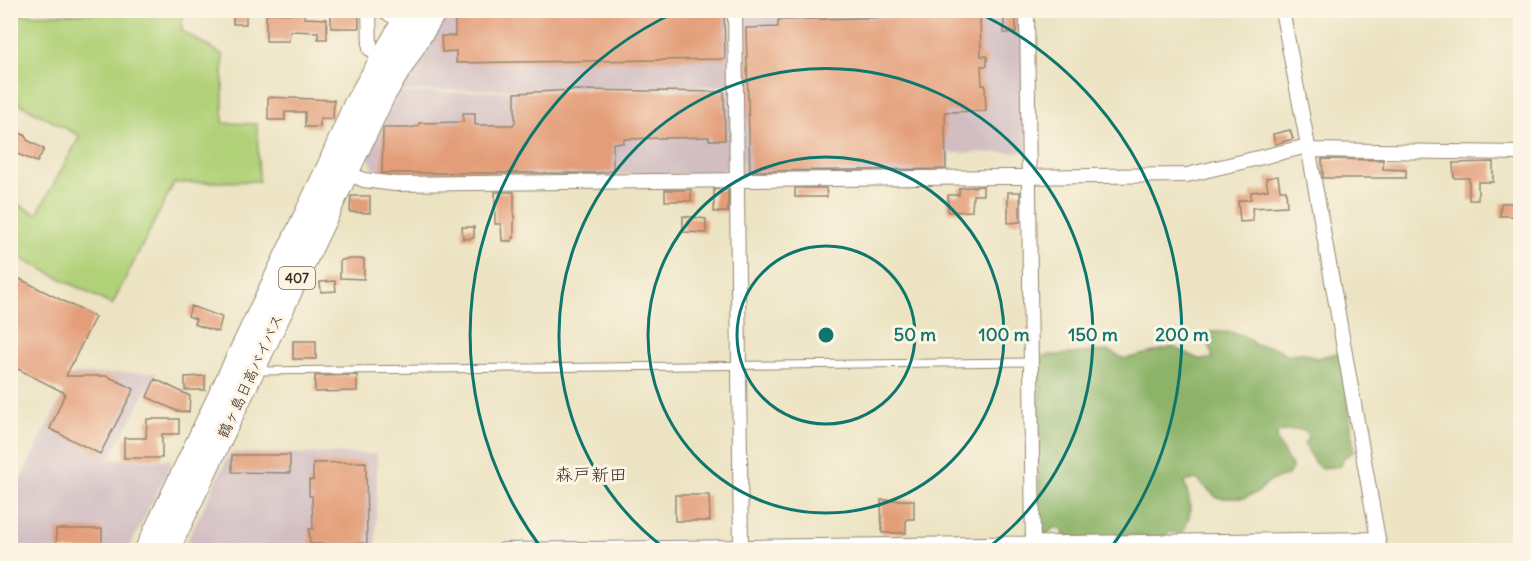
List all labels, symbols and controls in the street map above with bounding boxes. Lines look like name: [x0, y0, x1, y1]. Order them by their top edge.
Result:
road number: 407: [279, 267, 315, 289]
street label: 鶴ヶ島日高バイパス: [213, 311, 287, 441]
text: 50 m: [894, 323, 936, 346]
text: 100 m: [979, 323, 1030, 346]
text: 150 m: [1068, 323, 1118, 346]
text: 200 m: [1155, 323, 1209, 346]
centre of rings: [816, 325, 836, 345]
district label: 森戸新田: [555, 463, 627, 486]

